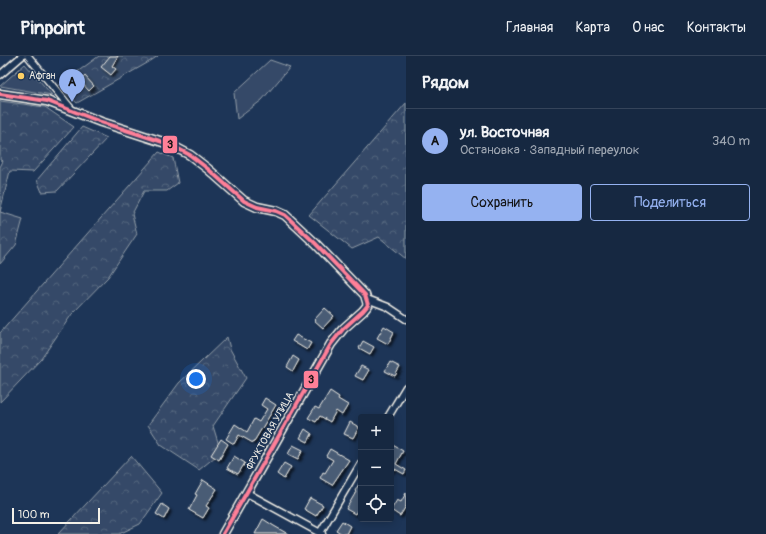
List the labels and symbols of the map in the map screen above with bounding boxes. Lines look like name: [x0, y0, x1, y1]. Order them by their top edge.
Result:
pin: A: [59, 69, 85, 102]
place label: Афган: [29, 70, 56, 82]
marker: Афган: [16, 71, 26, 81]
line badge: 3: [162, 135, 178, 154]
text: 3: [167, 138, 173, 151]
your location: [186, 369, 206, 389]
line badge: 3: [303, 370, 319, 389]
text: 3: [308, 373, 314, 386]
street label: ФРУКТОВАЯ УЛИЦА: [244, 390, 297, 472]
scale bar: [12, 506, 100, 525]

